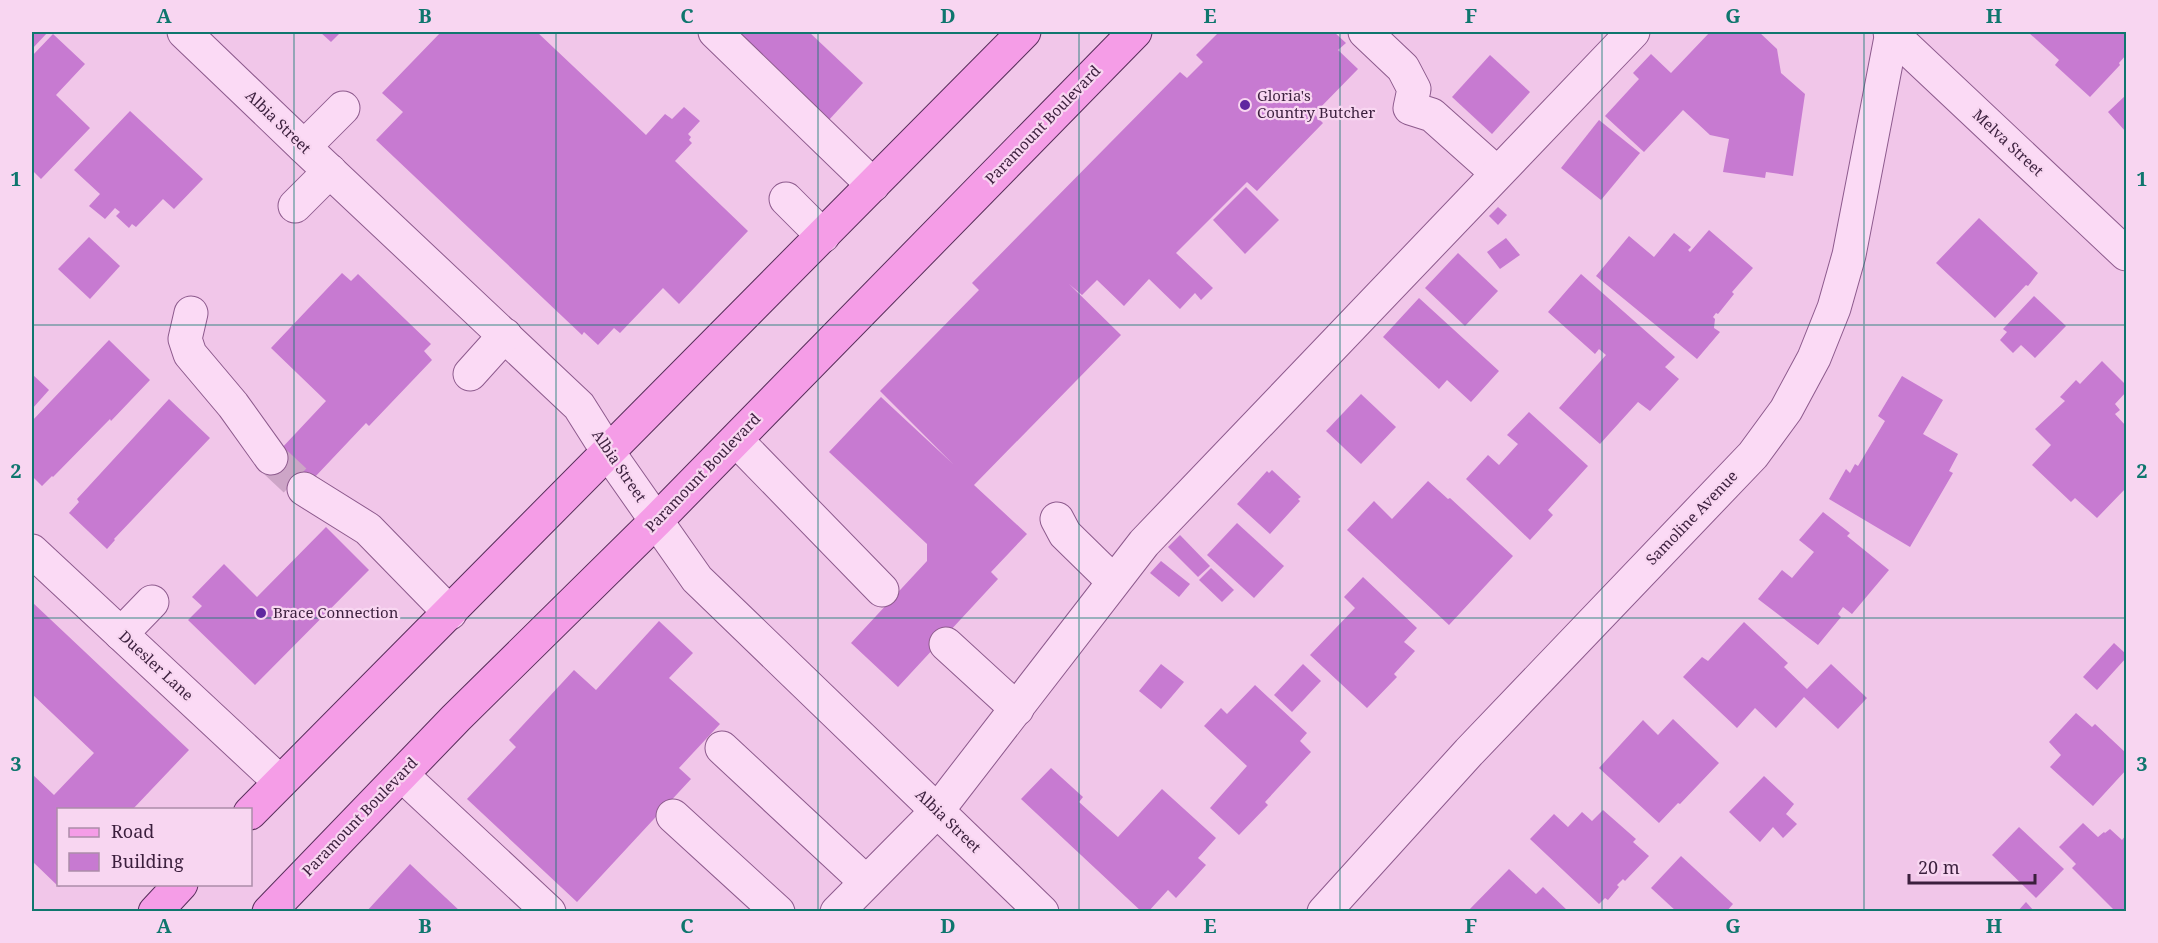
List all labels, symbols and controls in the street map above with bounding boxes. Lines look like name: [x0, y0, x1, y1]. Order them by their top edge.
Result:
text: A: [156, 2, 172, 29]
text: B: [418, 2, 432, 29]
text: C: [680, 2, 694, 29]
text: D: [940, 2, 956, 29]
text: E: [1203, 2, 1217, 29]
text: F: [1465, 2, 1477, 29]
text: G: [1725, 2, 1741, 29]
text: H: [1986, 2, 2002, 29]
street label: Paramount Boulevard: [980, 61, 1104, 188]
street label: Albia Street: [242, 85, 316, 157]
place label: Gloria's Country Butcher: [1257, 85, 1375, 122]
marker: Gloria's Country Butcher: [1238, 98, 1252, 112]
street label: Melva Street: [1969, 104, 2048, 180]
text: 1: [10, 165, 22, 192]
text: 1: [2136, 165, 2148, 192]
street label: Paramount Boulevard: [640, 409, 764, 536]
street label: Albia Street: [588, 425, 651, 506]
text: 2: [10, 457, 22, 484]
text: 2: [2136, 457, 2148, 484]
street label: Samoline Avenue: [1641, 466, 1742, 569]
place label: Brace Connection: [273, 602, 399, 622]
marker: Brace Connection: [254, 606, 268, 620]
street label: Duesler Lane: [115, 626, 198, 705]
text: 3: [10, 750, 22, 777]
text: 3: [2136, 750, 2148, 777]
street label: Paramount Boulevard: [297, 753, 421, 880]
street label: Albia Street: [912, 784, 986, 856]
legend: [57, 808, 252, 886]
text: Road: [111, 819, 154, 843]
scale bar: [1909, 847, 2035, 885]
text: Building: [111, 849, 184, 873]
text: 20 m: [1918, 855, 1960, 879]
text: A: [156, 912, 172, 939]
text: B: [418, 912, 432, 939]
text: C: [680, 912, 694, 939]
text: D: [940, 912, 956, 939]
text: E: [1203, 912, 1217, 939]
text: F: [1465, 912, 1477, 939]
text: G: [1725, 912, 1741, 939]
text: H: [1986, 912, 2002, 939]

